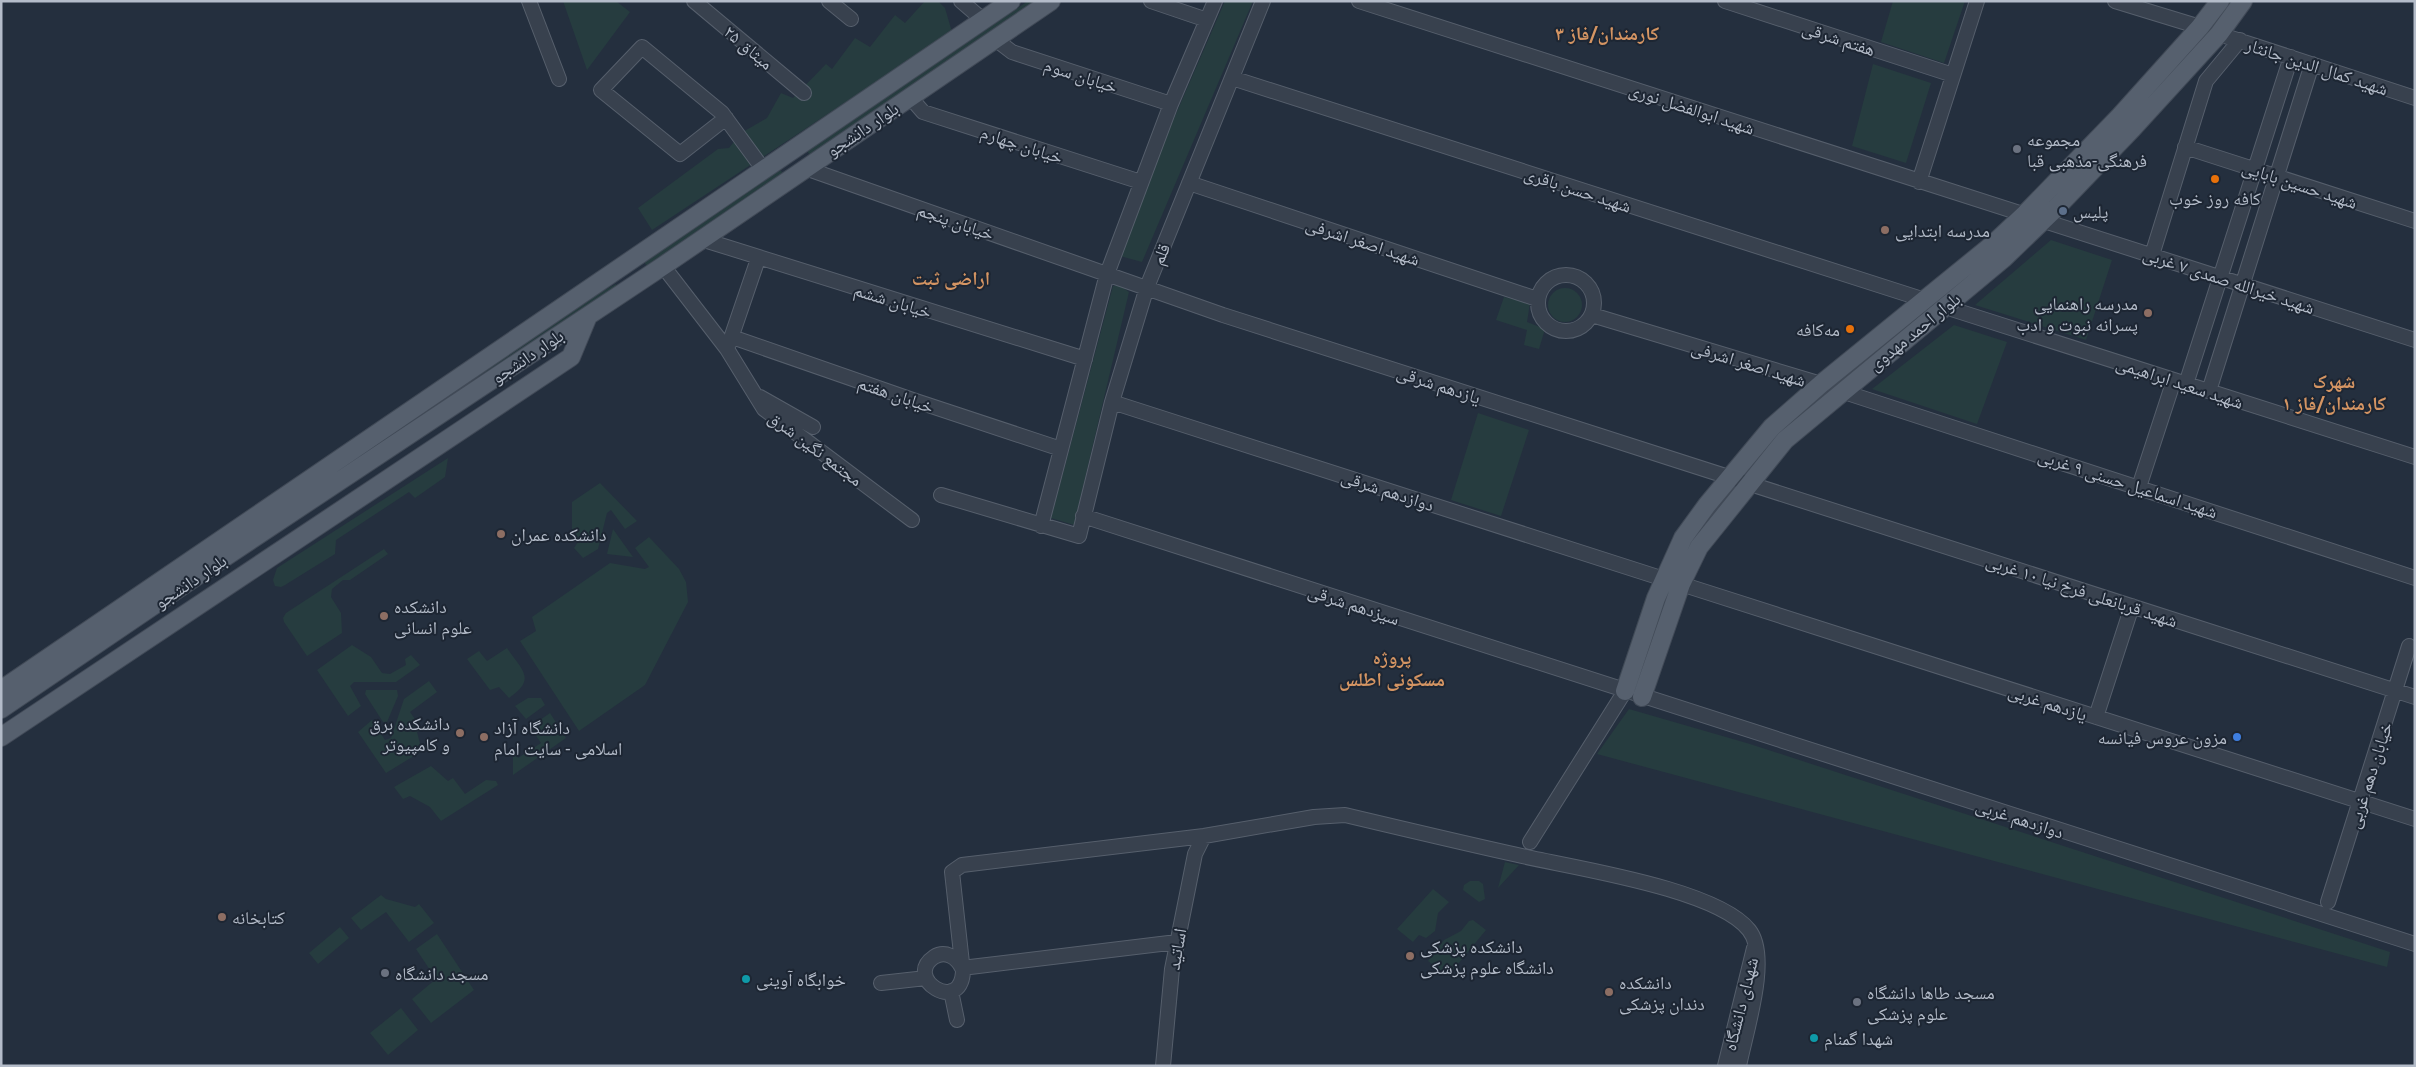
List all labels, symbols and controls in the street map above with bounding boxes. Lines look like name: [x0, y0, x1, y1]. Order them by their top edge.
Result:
street label: هفتم شرقی: [1799, 17, 1878, 62]
street label: میثاق ۲۵: [719, 21, 778, 75]
district label: کارمندان/فاز ۳: [1555, 22, 1660, 45]
street label: شهید کمال الدین جانثار: [2242, 33, 2391, 100]
street label: خیابان سوم: [1041, 54, 1120, 99]
street label: شهید ابوالفضل نوری: [1626, 78, 1757, 140]
street label: بلوار دانشجو: [822, 98, 903, 162]
street label: خیابان چهارم: [977, 121, 1066, 170]
place label: مجموعه فرهنگی-مذهبی قبا: [2027, 129, 2147, 172]
marker: مجموعه فرهنگی-مذهبی قبا: [2011, 143, 2023, 155]
street label: شهید حسین بابایی: [2239, 156, 2360, 214]
street label: شهید حسن باقری: [1521, 162, 1634, 218]
marker: کافه روز خوب: [2209, 173, 2221, 185]
place label: کافه روز خوب: [2169, 188, 2262, 210]
street label: خیابان پنجم: [914, 199, 997, 246]
place label: پلیس: [2073, 201, 2108, 223]
marker: پلیس: [2057, 205, 2069, 217]
street label: شهید اصغر اشرفی: [1303, 213, 1422, 271]
place label: مدرسه ابتدایی: [1895, 220, 1990, 242]
marker: مدرسه ابتدایی: [1879, 224, 1891, 236]
street label: قلم: [1147, 240, 1176, 269]
street label: شهید خیرالله صمدی ۷ غربی: [2140, 243, 2317, 319]
district label: اراضی ثبت: [912, 267, 990, 290]
street label: خیابان ششم: [851, 279, 934, 324]
street label: بلوار احمد مهدوی: [1864, 288, 1965, 376]
place label: مدرسه راهنمایی پسرانه نبوت و ادب: [2016, 293, 2138, 336]
marker: مدرسه راهنمایی پسرانه نبوت و ادب: [2142, 307, 2154, 319]
place label: مه‌کافه: [1796, 319, 1840, 339]
marker: مه‌کافه: [1844, 323, 1856, 335]
street label: بلوار دانشجو: [487, 325, 568, 389]
street label: شهید اصغر اشرفی: [1689, 336, 1809, 392]
street label: شهید سعید ابراهیمی: [2113, 352, 2246, 414]
street label: یازدهم شرقی: [1394, 361, 1483, 410]
district label: شهرک کارمندان/فاز ۱: [2282, 370, 2387, 415]
street label: خیابان هفتم: [855, 372, 936, 419]
street label: مجتمع نگین شرق: [763, 406, 867, 492]
street label: شهید اسماعیل حسنی ۹ غربی: [2035, 445, 2220, 523]
street label: دوازدهم شرقی: [1338, 466, 1437, 517]
place label: دانشکده عمران: [511, 524, 607, 546]
marker: دانشکده عمران: [495, 528, 507, 540]
street label: بلوار دانشجو: [150, 550, 231, 614]
street label: شهید قربانعلی فرخ نیا ۱۰ غربی: [1983, 550, 2180, 633]
street label: سیزدهم شرقی: [1305, 580, 1402, 631]
place label: دانشکده علوم انسانی: [394, 596, 472, 640]
marker: دانشکده علوم انسانی: [378, 610, 390, 622]
district label: پروژه مسکونی اطلس: [1339, 646, 1445, 691]
street label: یازدهم غربی: [2005, 680, 2090, 727]
place label: دانشکده برق و کامپیوتر: [369, 713, 450, 756]
place label: دانشگاه آزاد اسلامی - سایت امام: [494, 717, 622, 761]
street label: خیابان دهم غربی: [2342, 719, 2398, 832]
marker: دانشکده برق و کامپیوتر: [454, 727, 466, 739]
place label: مزون عروس فیانسه: [2098, 727, 2227, 749]
marker: دانشگاه آزاد اسلامی - سایت امام: [478, 731, 490, 743]
marker: مزون عروس فیانسه: [2231, 731, 2243, 743]
street label: دوازدهم غربی: [1973, 794, 2066, 844]
place label: کتابخانه: [232, 907, 286, 929]
marker: کتابخانه: [216, 911, 228, 923]
street label: اساتید: [1163, 927, 1191, 972]
place label: دانشکده پزشکی دانشگاه علوم پزشکی: [1420, 936, 1554, 980]
marker: دانشکده پزشکی دانشگاه علوم پزشکی: [1404, 950, 1416, 962]
street label: شهدای دانشگاه: [1719, 955, 1763, 1053]
place label: مسجد دانشگاه: [395, 963, 489, 984]
marker: مسجد دانشگاه: [379, 967, 391, 979]
place label: خوابگاه آوینی: [756, 969, 846, 991]
place label: دانشکده دندان پزشکی: [1619, 972, 1705, 1015]
marker: خوابگاه آوینی: [740, 973, 752, 985]
place label: مسجد طاها دانشگاه علوم پزشکی: [1867, 982, 1995, 1026]
marker: دانشکده دندان پزشکی: [1603, 986, 1615, 998]
marker: مسجد طاها دانشگاه علوم پزشکی: [1851, 996, 1863, 1008]
place label: شهدا گمنام: [1824, 1028, 1893, 1051]
marker: شهدا گمنام: [1808, 1032, 1820, 1044]

